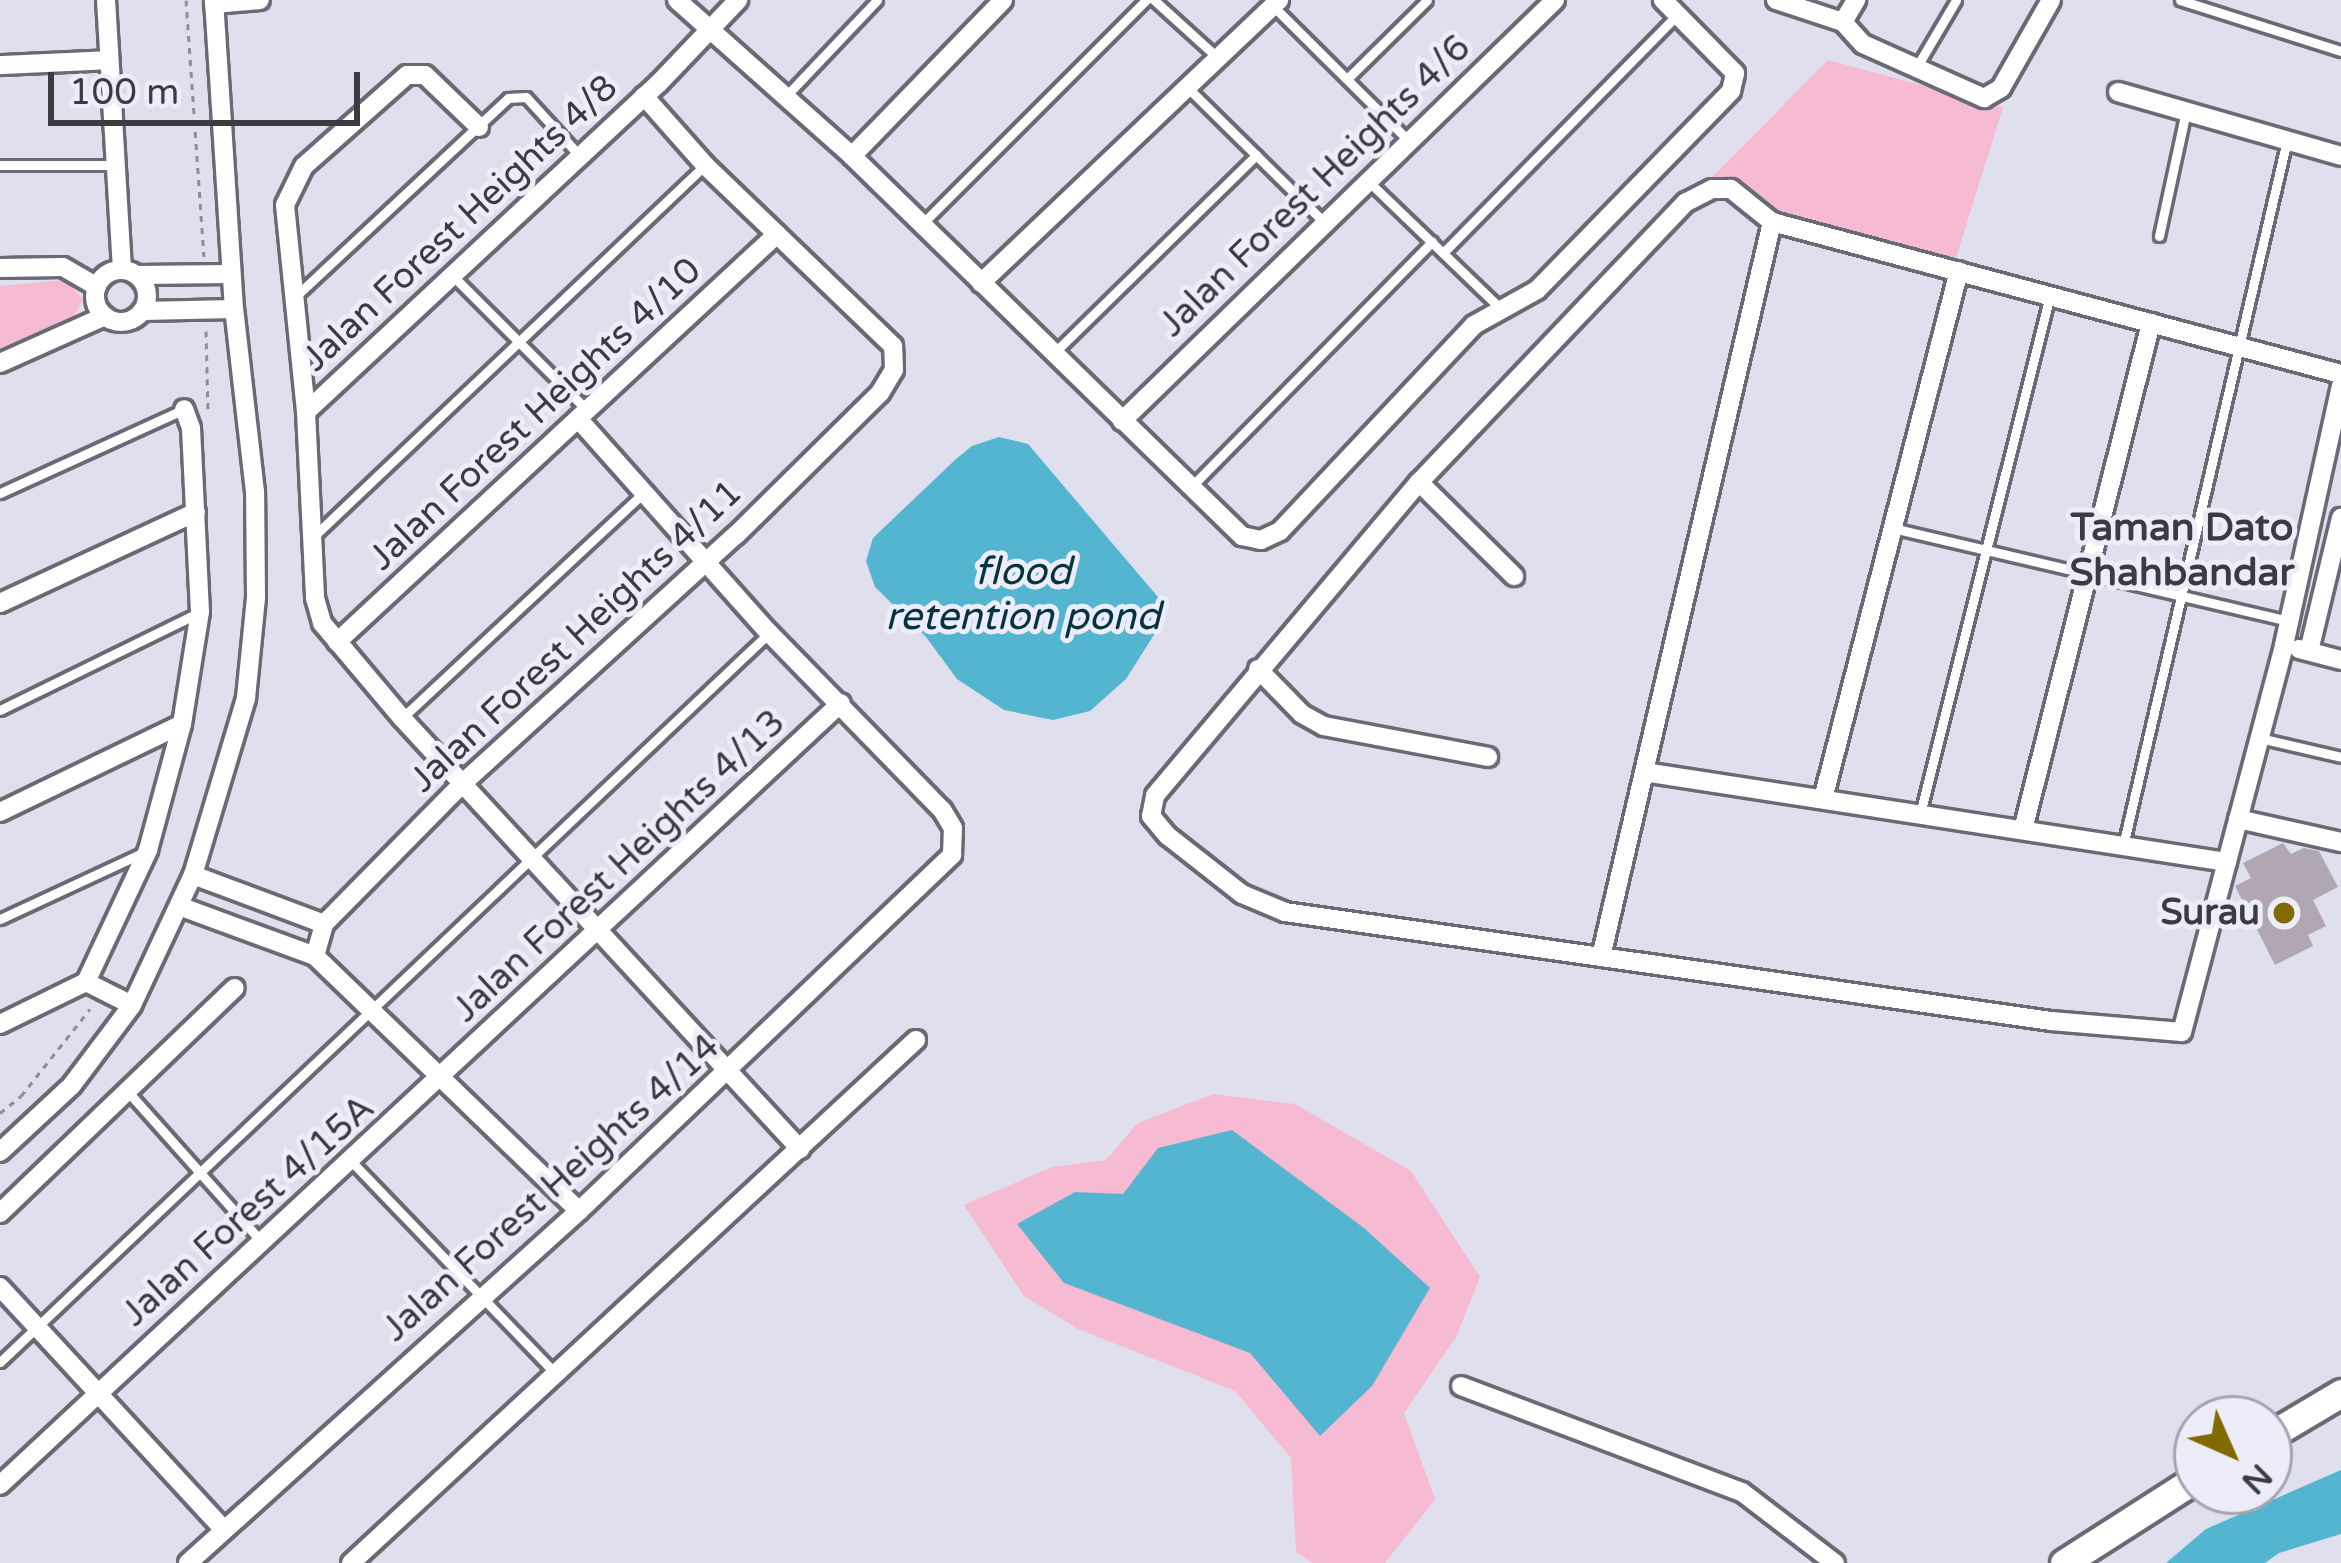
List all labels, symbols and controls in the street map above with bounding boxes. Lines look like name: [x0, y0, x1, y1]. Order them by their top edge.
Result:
street label: Jalan Forest Heights 4/6: [1151, 26, 1479, 346]
scale bar: [54, 48, 366, 122]
street label: Jalan Forest Heights 4/8: [294, 66, 626, 380]
text: 100 m: [69, 71, 179, 114]
street label: Jalan Forest Heights 4/10: [360, 249, 710, 579]
street label: Jalan Forest Heights 4/11: [401, 471, 751, 801]
district label: Taman Dato Shahbandar: [2070, 506, 2294, 597]
water label: flood retention pond: [885, 550, 1161, 641]
street label: Jalan Forest Heights 4/13: [444, 701, 794, 1031]
place label: Surau: [2160, 891, 2260, 935]
marker: Surau: [2271, 900, 2297, 926]
street label: Jalan Forest Heights 4/14: [374, 1025, 728, 1351]
street label: Jalan Forest 4/15A: [113, 1086, 383, 1336]
north arrow: [2173, 1395, 2293, 1515]
text: N: [2234, 1456, 2280, 1502]

